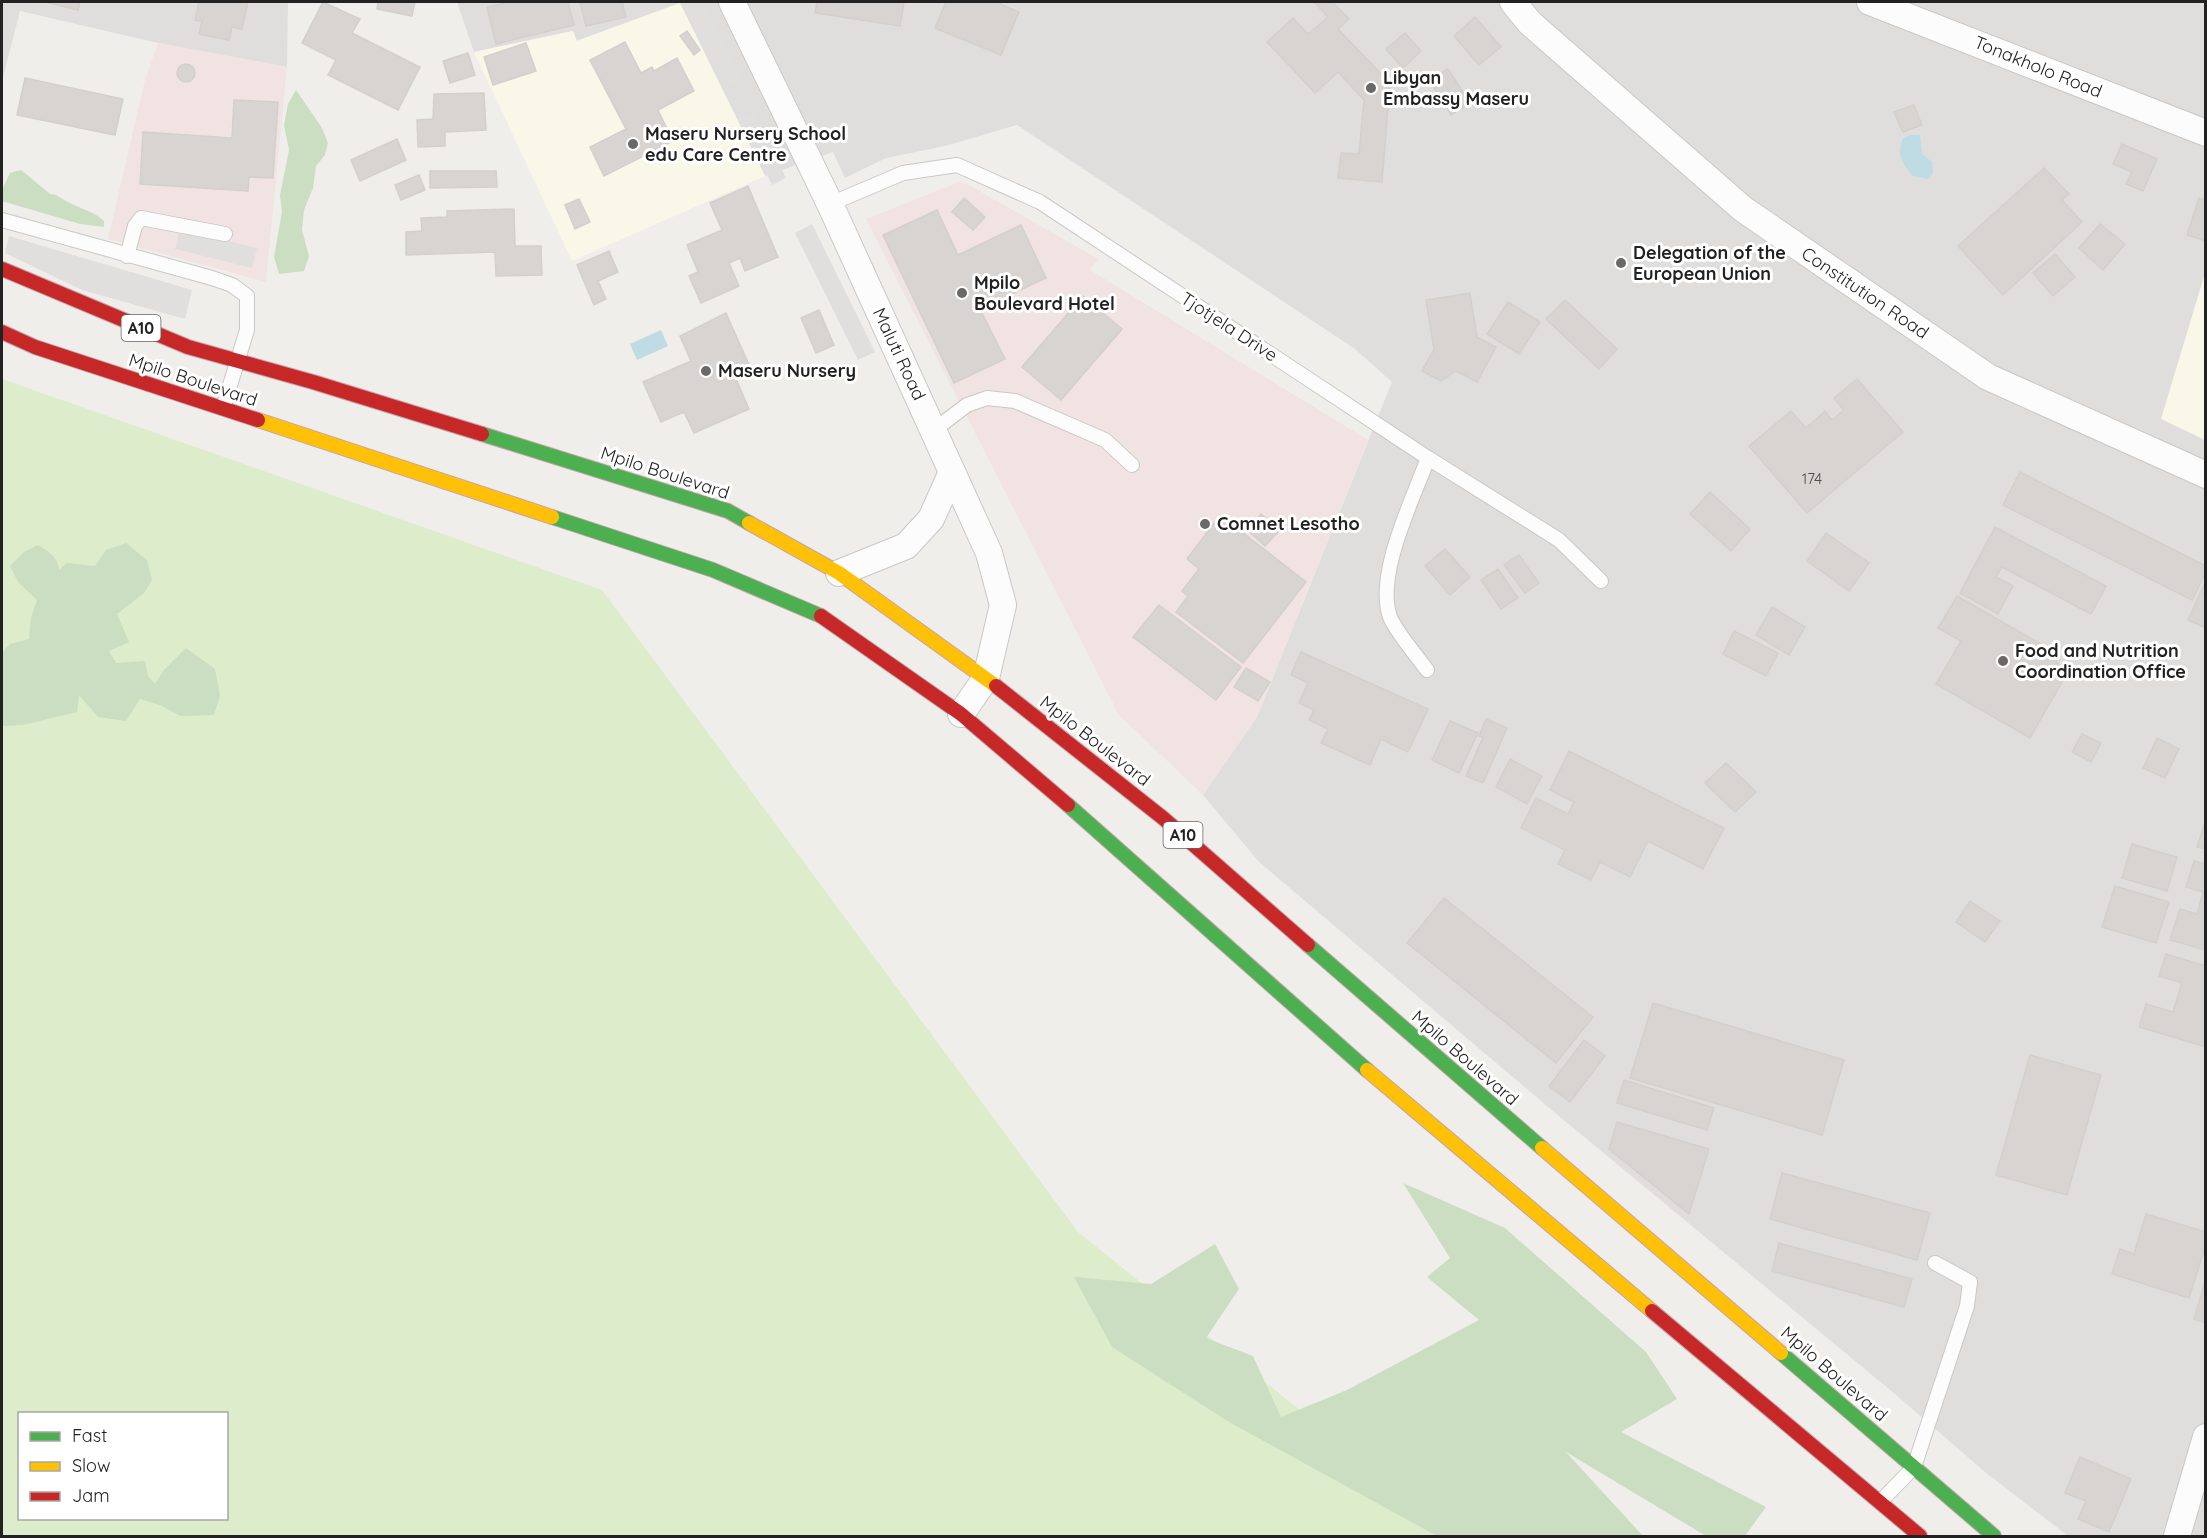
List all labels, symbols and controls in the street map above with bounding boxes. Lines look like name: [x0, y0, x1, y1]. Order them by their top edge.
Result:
street label: Tonakholo Road: [1971, 30, 2106, 103]
place label: Libyan Embassy Maseru: [1383, 66, 1529, 110]
marker: Libyan Embassy Maseru: [1364, 81, 1378, 95]
place label: Maseru Nursery School edu Care Centre: [645, 122, 846, 166]
marker: Maseru Nursery School edu Care Centre: [626, 137, 640, 151]
place label: Delegation of the European Union: [1633, 241, 1786, 285]
street label: Constitution Road: [1797, 242, 1933, 344]
marker: Delegation of the European Union: [1614, 256, 1628, 270]
place label: Mpilo Boulevard Hotel: [974, 271, 1115, 315]
marker: Mpilo Boulevard Hotel: [955, 286, 969, 300]
street label: Tjotjela Drive: [1176, 287, 1282, 366]
street label: Maluti Road: [868, 304, 931, 404]
road number: A10: [122, 315, 160, 341]
street label: Mpilo Boulevard: [126, 348, 260, 411]
place label: Maseru Nursery: [718, 359, 856, 382]
marker: Maseru Nursery: [699, 364, 713, 378]
street label: Mpilo Boulevard: [598, 441, 732, 504]
house number: 174: [1802, 469, 1822, 488]
place label: Comnet Lesotho: [1217, 512, 1360, 535]
marker: Comnet Lesotho: [1198, 517, 1212, 531]
place label: Food and Nutrition Coordination Office: [2015, 639, 2186, 683]
marker: Food and Nutrition Coordination Office: [1996, 654, 2010, 668]
street label: Mpilo Boulevard: [1035, 690, 1155, 791]
road number: A10: [1164, 822, 1202, 848]
street label: Mpilo Boulevard: [1407, 1005, 1523, 1110]
street label: Mpilo Boulevard: [1776, 1321, 1892, 1426]
legend: [18, 1412, 228, 1520]
text: Fast: [72, 1424, 107, 1447]
text: Slow: [72, 1454, 110, 1477]
text: Jam: [72, 1484, 110, 1507]

